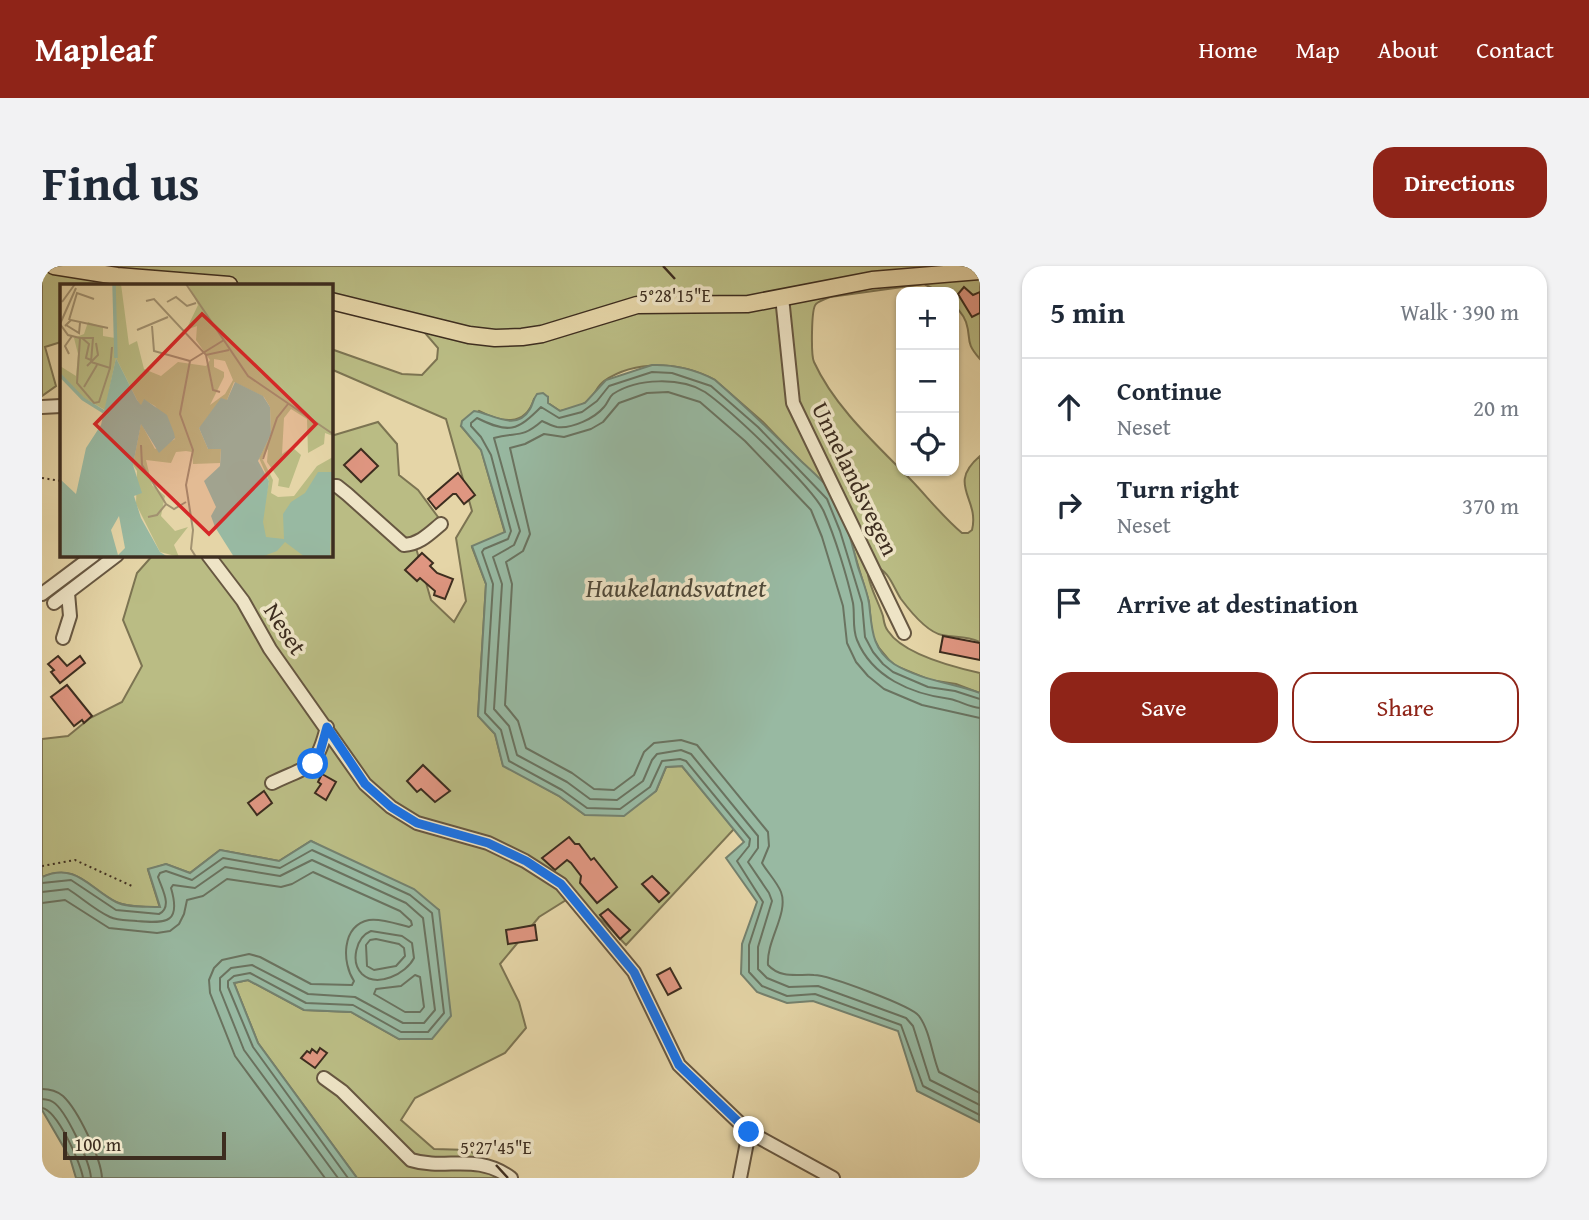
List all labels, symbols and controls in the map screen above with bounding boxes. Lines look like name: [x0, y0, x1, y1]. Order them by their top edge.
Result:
text: Mapleaf: [35, 25, 154, 73]
text: Home: [1199, 32, 1258, 67]
text: Map: [1296, 32, 1340, 67]
text: About: [1378, 32, 1438, 67]
text: Contact: [1476, 32, 1554, 67]
text: Find us: [42, 146, 200, 218]
button: Directions: [1373, 147, 1547, 218]
text: 5°28'15"E: [639, 282, 711, 309]
inset map: [60, 284, 332, 556]
map controls: [896, 287, 959, 476]
button: +: [896, 287, 959, 350]
text: 5 min: [1050, 290, 1125, 334]
text: Walk · 390 m: [1400, 295, 1519, 328]
button: −: [896, 350, 959, 413]
text: Continue: [1117, 371, 1222, 410]
icon: ahead: [1050, 388, 1088, 426]
text: 20 m: [1473, 391, 1519, 424]
street label: Unnelandsvegen: [803, 396, 908, 562]
text: Neset: [1117, 410, 1171, 443]
button: locate: [896, 413, 959, 476]
text: Turn right: [1117, 469, 1239, 508]
icon: right: [1050, 486, 1088, 524]
text: 370 m: [1462, 489, 1519, 522]
text: Neset: [1117, 508, 1171, 541]
water label: Haukelandsvatnet: [585, 568, 767, 607]
icon: arrive: [1050, 584, 1088, 622]
text: Arrive at destination: [1117, 584, 1358, 623]
street label: Neset: [255, 596, 316, 662]
button: Save: [1050, 672, 1278, 743]
button: Share: [1292, 672, 1519, 743]
route start: [297, 748, 328, 779]
route end: [733, 1116, 764, 1147]
scale bar: [63, 1129, 226, 1161]
text: 100 m: [74, 1130, 121, 1158]
text: 5°27'45"E: [460, 1134, 532, 1161]

